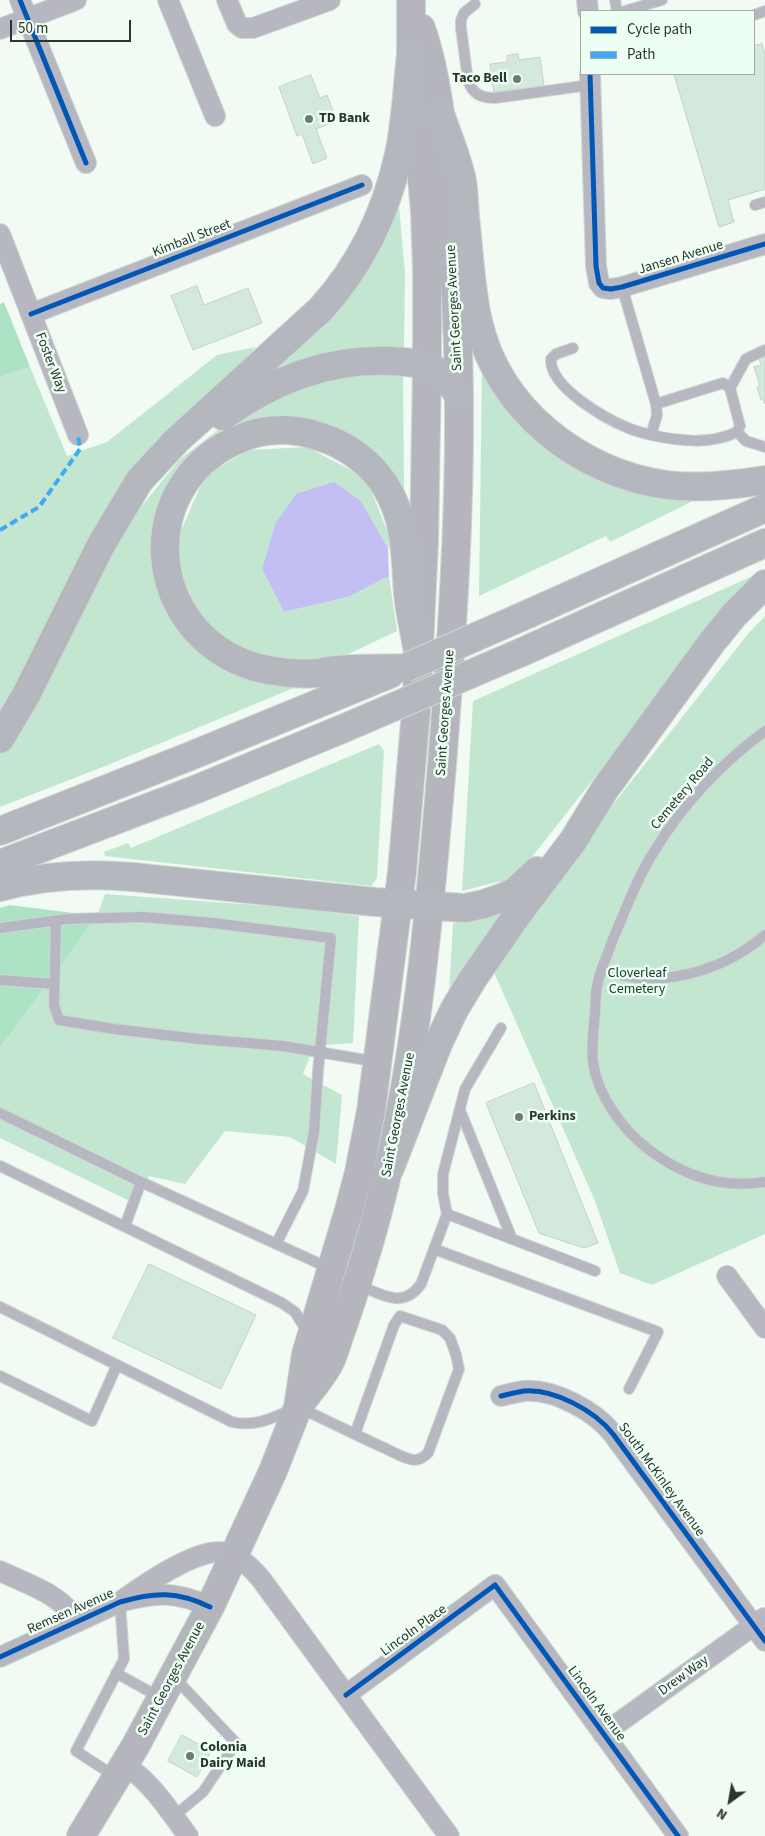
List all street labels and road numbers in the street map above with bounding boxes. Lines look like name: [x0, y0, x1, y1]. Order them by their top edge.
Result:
street label: Kimball Street: [150, 216, 234, 262]
street label: Jansen Avenue: [637, 237, 725, 279]
street label: Saint Georges Avenue: [443, 244, 467, 372]
street label: Foster Way: [31, 330, 69, 396]
street label: Saint Georges Avenue: [433, 649, 459, 777]
street label: Cemetery Road: [648, 754, 718, 834]
street label: Saint Georges Avenue: [379, 1051, 419, 1179]
street label: South McKinley Avenue: [614, 1420, 708, 1540]
street label: Remsen Avenue: [25, 1585, 117, 1639]
street label: Lincoln Place: [378, 1602, 450, 1660]
street label: Saint Georges Avenue: [135, 1619, 209, 1739]
street label: Drew Way: [656, 1652, 712, 1700]
street label: Lincoln Avenue: [563, 1663, 629, 1745]

